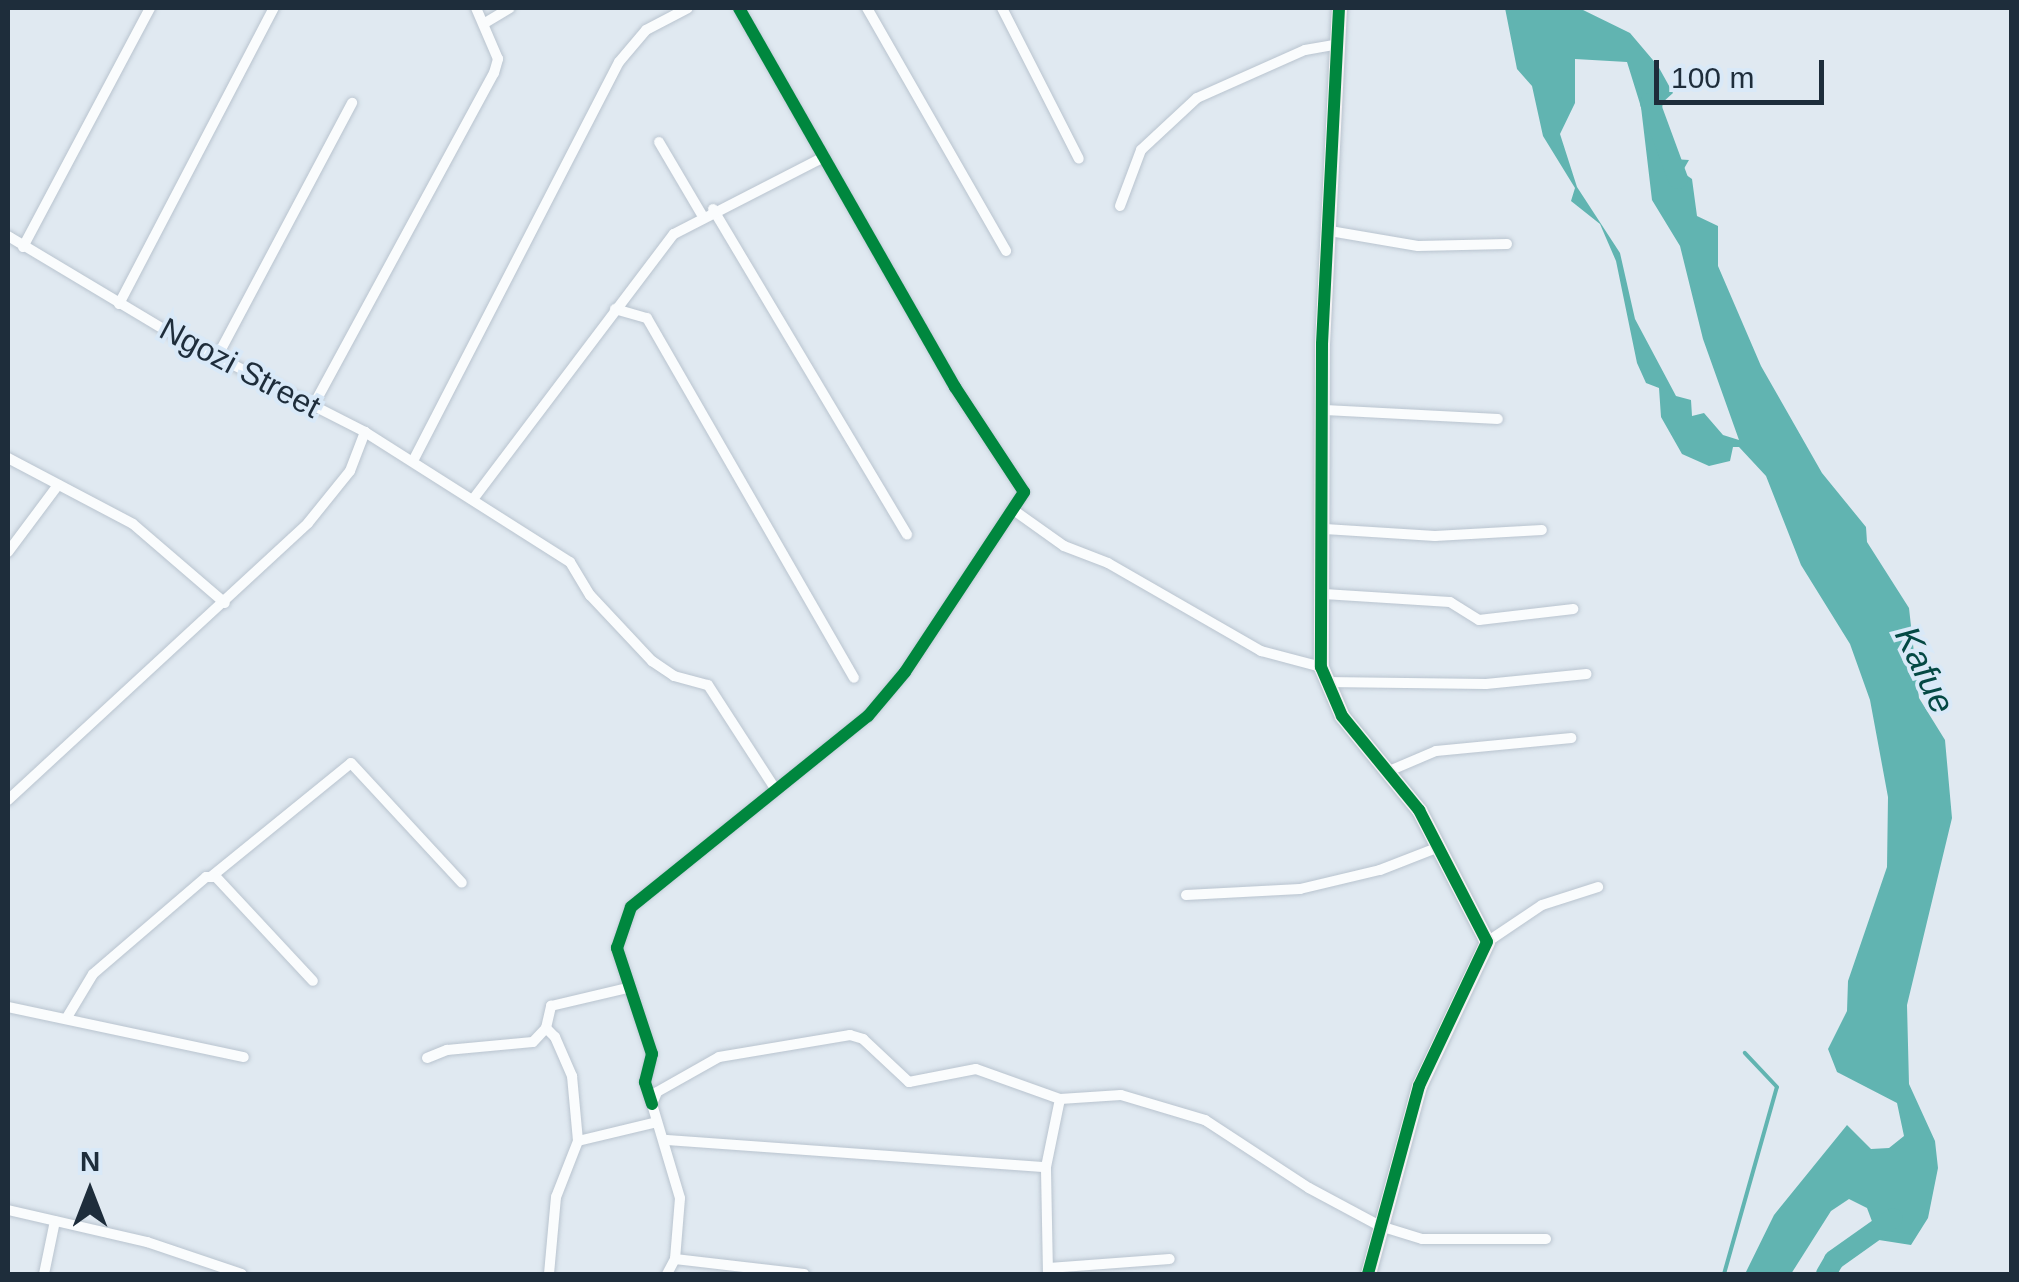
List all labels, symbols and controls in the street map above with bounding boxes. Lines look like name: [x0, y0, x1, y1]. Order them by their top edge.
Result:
scale bar: [1659, 40, 1829, 102]
text: 100 m: [1671, 61, 1754, 94]
street label: Ngozi Street: [153, 310, 327, 426]
water label: Kafue: [1886, 620, 1964, 720]
north arrow: [40, 1142, 140, 1242]
text: N: [80, 1146, 100, 1177]

